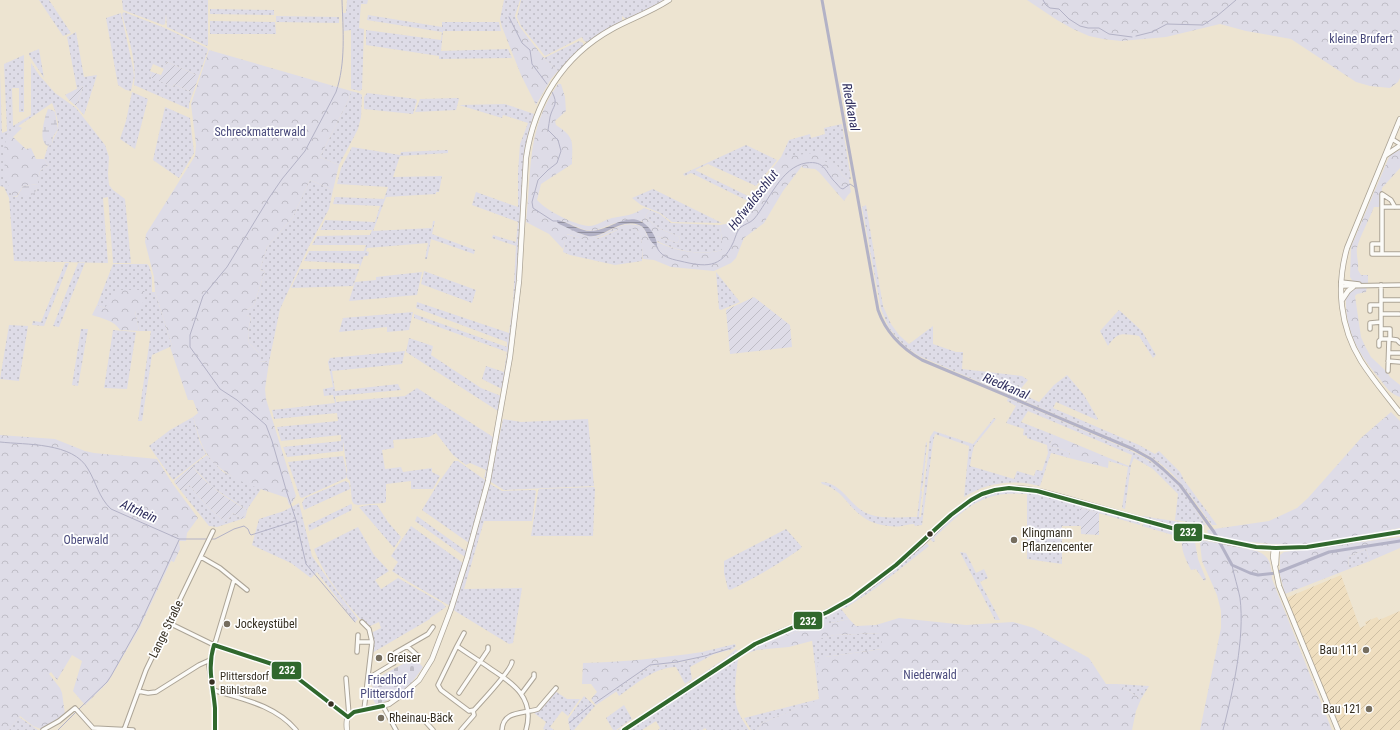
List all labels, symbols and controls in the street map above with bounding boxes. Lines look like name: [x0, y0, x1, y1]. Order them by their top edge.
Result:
park label: kleine Brufert: [1329, 32, 1393, 46]
water label: Riedkanal: [839, 82, 863, 133]
park label: Schreckmatterwald: [214, 125, 306, 139]
water label: Hofwaldschlut: [725, 167, 781, 233]
water label: Riedkanal: [981, 370, 1032, 403]
water label: Altrhein: [117, 496, 160, 526]
line badge: 232: [1173, 523, 1203, 542]
place label: Klingmann Pflanzencenter: [1022, 526, 1093, 554]
text: 232: [1180, 526, 1197, 539]
unlabelled marker: [925, 529, 935, 539]
park label: Oberwald: [64, 533, 108, 547]
marker: Klingmann Pflanzencenter: [1009, 535, 1019, 545]
street label: Lange Straße: [146, 598, 186, 660]
line badge: 232: [793, 611, 823, 630]
text: 232: [800, 615, 817, 628]
place label: Jockeystübel: [235, 617, 297, 631]
marker: Jockeystübel: [222, 619, 232, 629]
place label: Bau 111: [1319, 643, 1358, 657]
marker: Bau 111: [1361, 645, 1371, 655]
place label: Greiser: [387, 651, 421, 665]
marker: Greiser: [374, 653, 384, 663]
line badge: 232: [271, 661, 302, 680]
text: 232: [279, 664, 296, 677]
park label: Niederwald: [903, 668, 957, 682]
place label: Plittersdorf Bühlstraße: [220, 670, 270, 697]
park label: Friedhof Plittersdorf: [360, 673, 414, 701]
marker: Plittersdorf Bühlstraße: [207, 677, 217, 687]
unlabelled marker: [326, 699, 336, 709]
place label: Bau 121: [1322, 702, 1361, 716]
marker: Bau 121: [1364, 704, 1374, 714]
place label: Rheinau-Bäck: [389, 711, 454, 725]
marker: Rheinau-Bäck: [376, 713, 386, 723]

